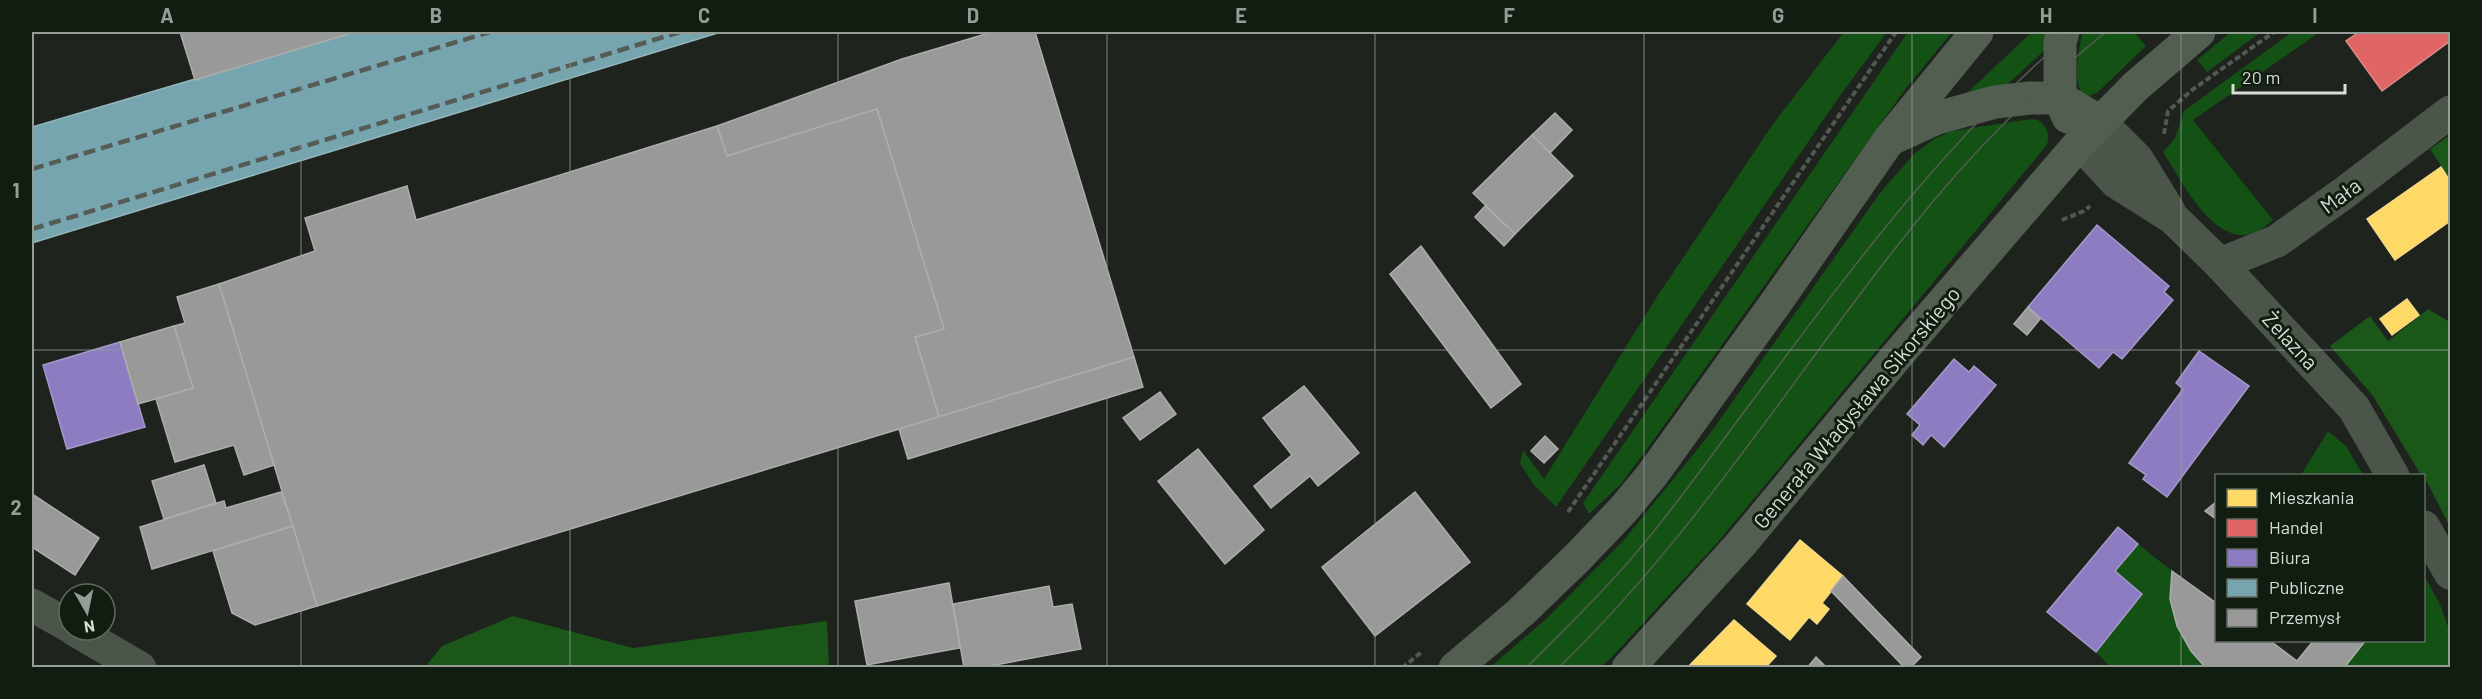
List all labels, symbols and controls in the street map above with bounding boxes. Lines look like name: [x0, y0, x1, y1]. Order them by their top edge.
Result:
text: A: [160, 3, 174, 27]
text: B: [430, 3, 442, 27]
text: C: [698, 3, 710, 27]
text: D: [967, 3, 979, 27]
text: E: [1235, 3, 1247, 27]
text: F: [1503, 3, 1515, 27]
text: G: [1772, 3, 1784, 27]
text: H: [2040, 3, 2052, 27]
text: I: [2312, 3, 2318, 27]
scale bar: [2233, 57, 2346, 95]
text: 20 m: [2242, 66, 2280, 88]
street label: Mała: [2315, 172, 2365, 218]
text: 1: [12, 178, 20, 202]
street label: Generała Władysława Sikorskiego: [1747, 281, 1965, 533]
street label: Żelazna: [2258, 306, 2324, 374]
legend: [2215, 474, 2425, 642]
text: Mieszkania: [2269, 486, 2354, 508]
text: 2: [10, 495, 22, 519]
text: Handel: [2269, 516, 2323, 538]
text: Biura: [2269, 546, 2310, 568]
text: Publiczne: [2269, 576, 2344, 598]
north arrow: [57, 582, 117, 642]
text: Przemysł: [2269, 606, 2341, 628]
text: N: [83, 617, 96, 638]

